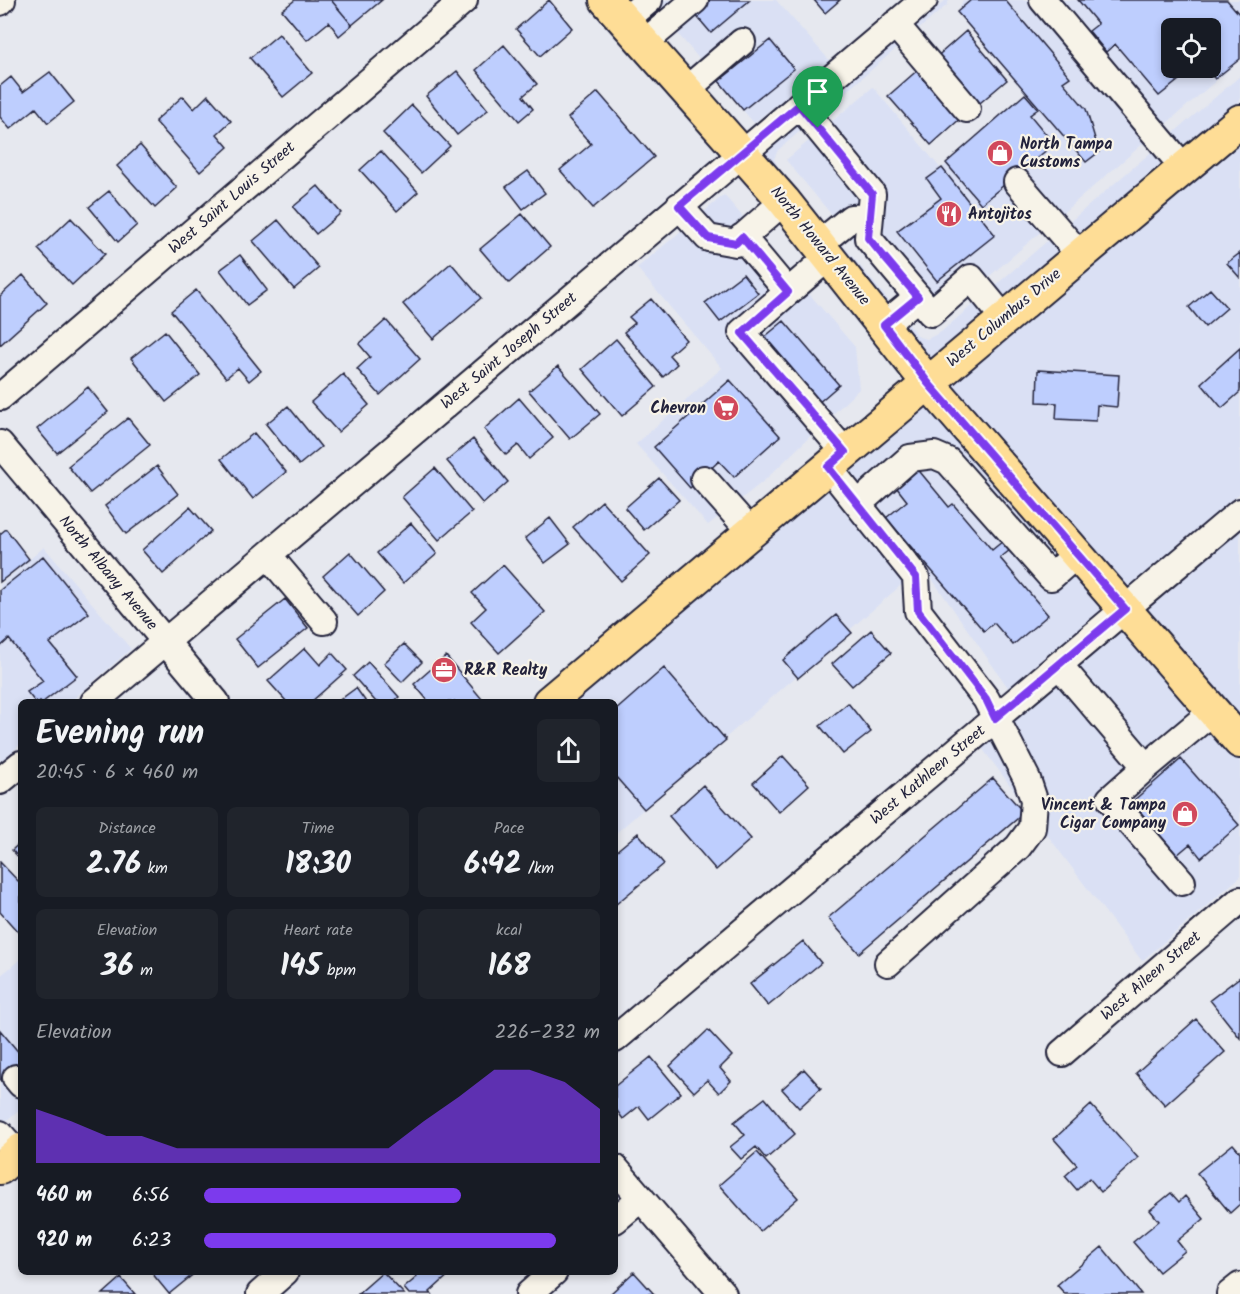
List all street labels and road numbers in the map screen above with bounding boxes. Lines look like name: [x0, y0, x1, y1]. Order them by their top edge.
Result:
street label: West Saint Louis Street: [163, 135, 302, 260]
street label: North Howard Avenue: [764, 181, 876, 311]
street label: West Columbus Drive: [941, 262, 1067, 374]
street label: West Saint Joseph Street: [435, 286, 584, 416]
street label: North Albany Avenue: [52, 510, 164, 636]
street label: West Kathleen Street: [865, 718, 992, 831]
street label: West Aileen Street: [1095, 925, 1208, 1027]

